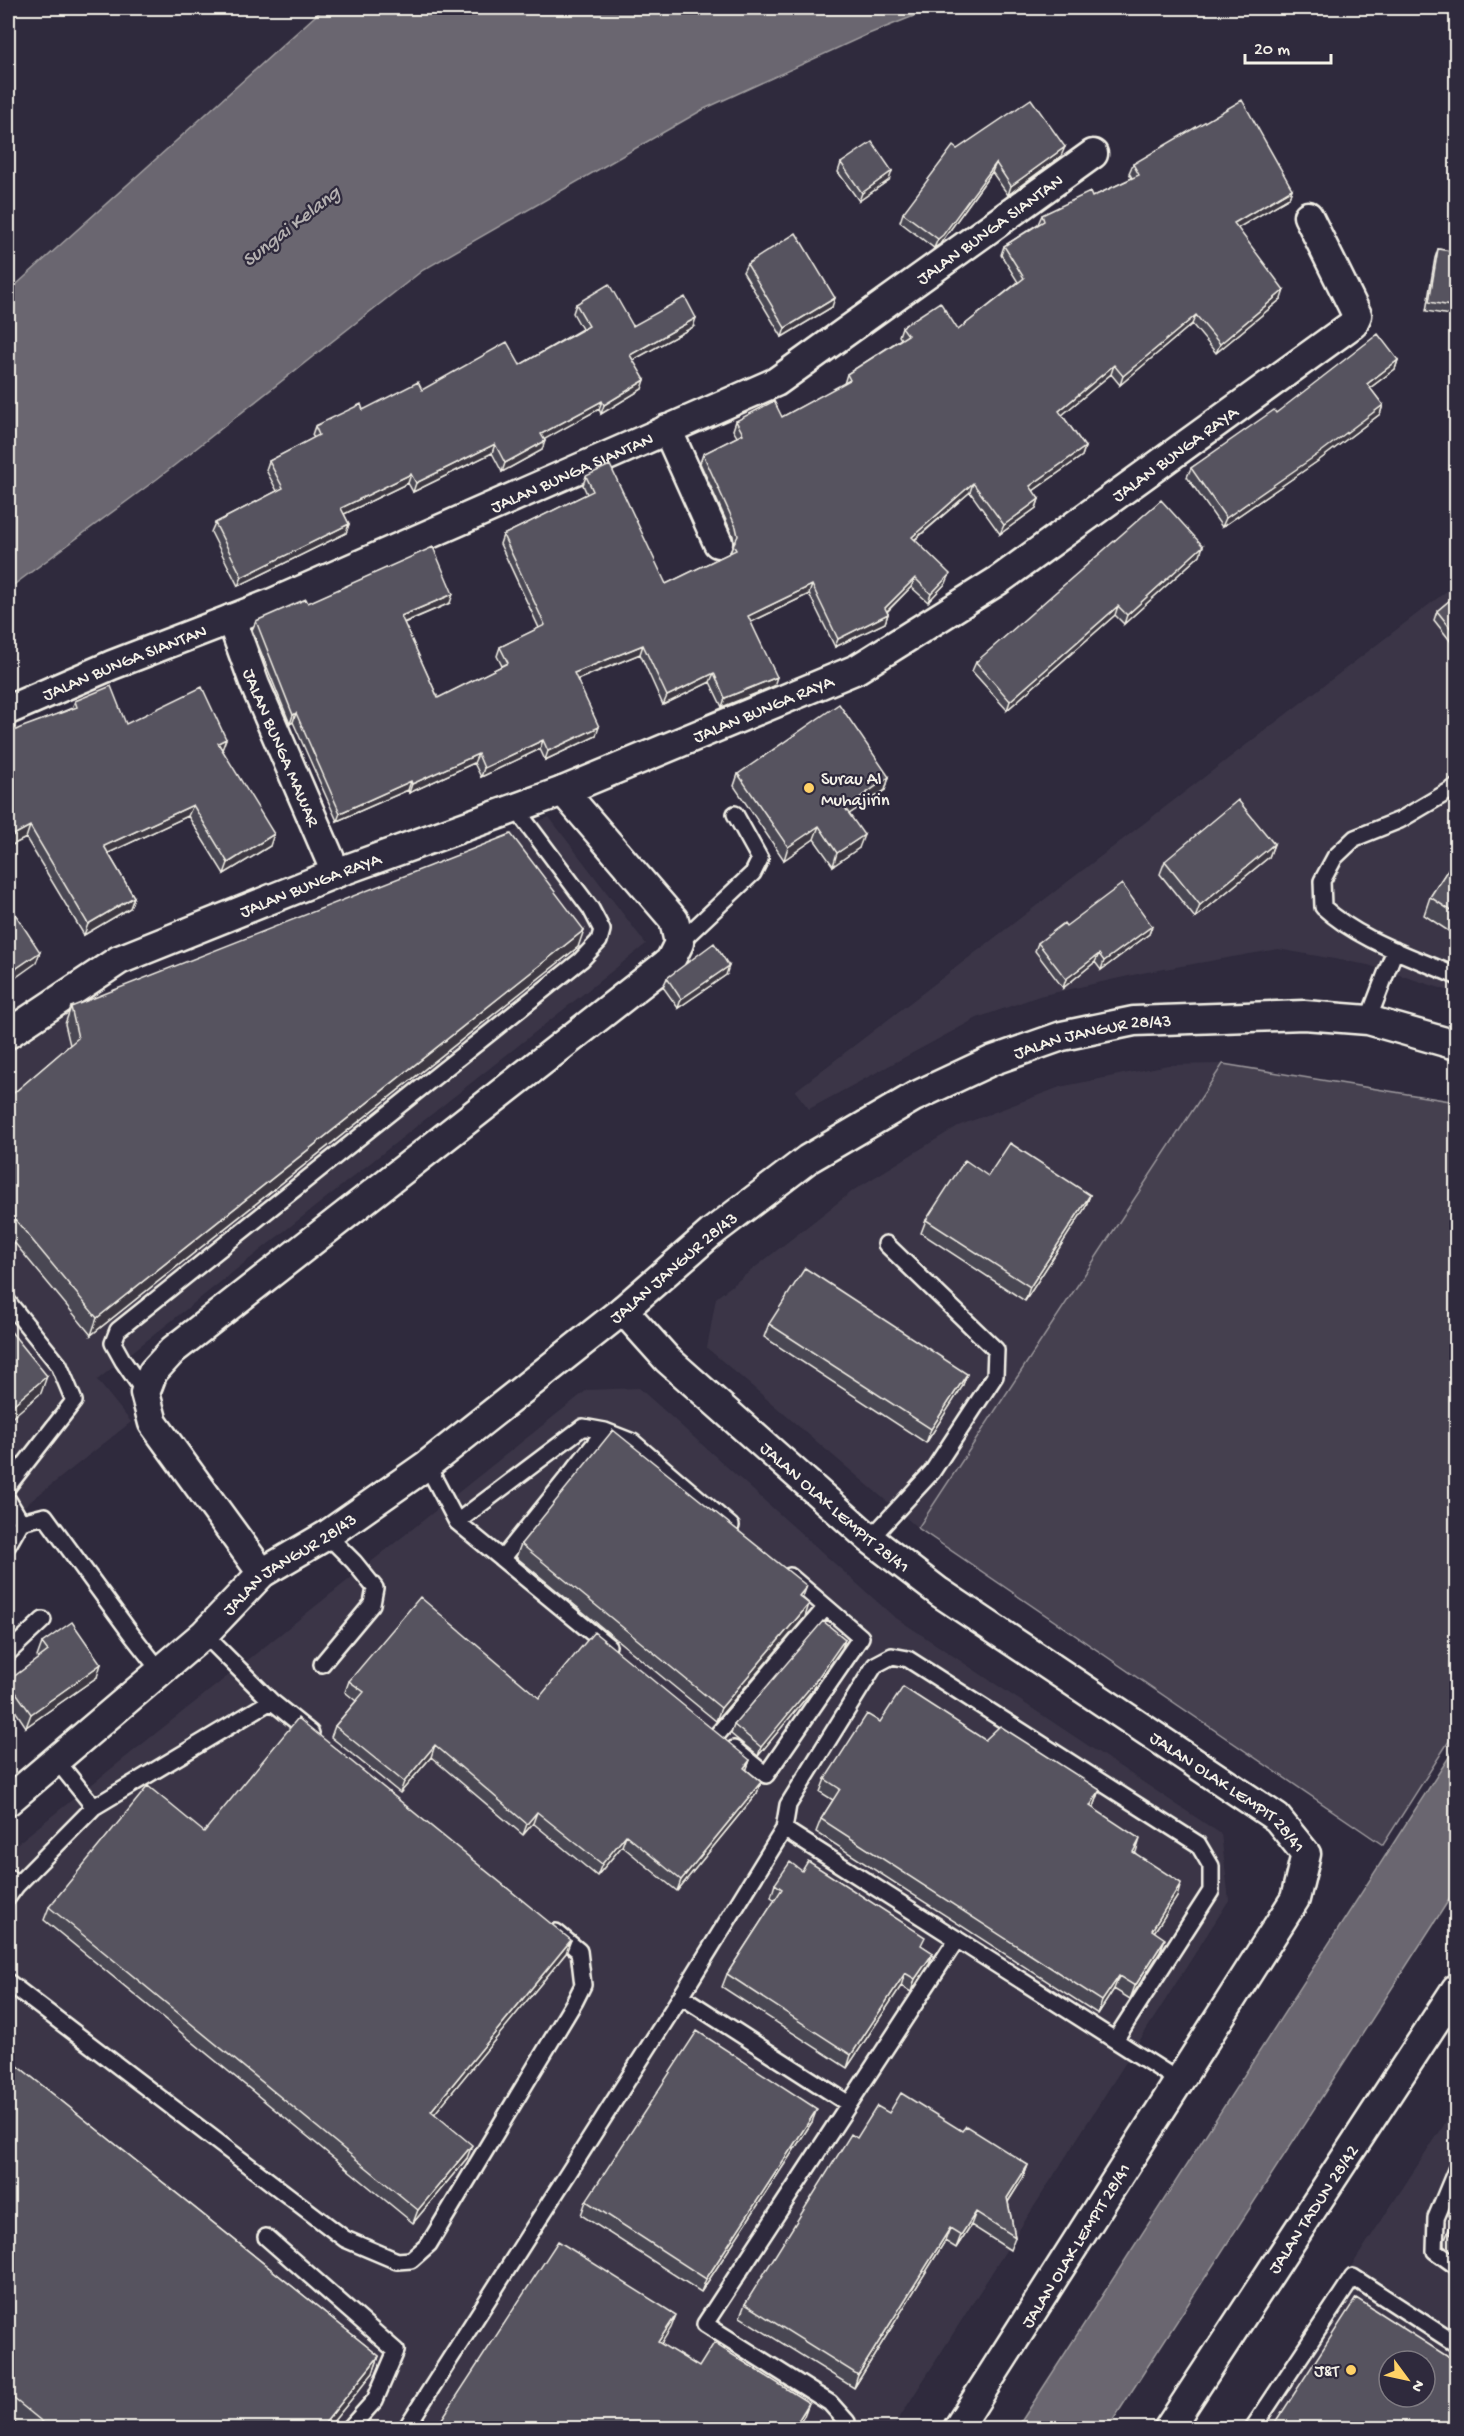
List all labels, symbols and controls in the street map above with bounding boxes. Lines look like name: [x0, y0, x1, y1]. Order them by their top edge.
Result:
scale bar: [1245, 27, 1330, 65]
text: 20 m: [1254, 40, 1290, 61]
street label: JALAN BUNGA SIANTAN: [913, 171, 1068, 290]
water label: Sungai Kelang: [239, 182, 347, 273]
street label: JALAN BUNGA RAYA: [1109, 402, 1244, 508]
street label: JALAN BUNGA SIANTAN: [488, 429, 657, 519]
street label: JALAN BUNGA SIANTAN: [40, 621, 210, 707]
street label: JALAN BUNGA MAWAR: [237, 666, 323, 831]
street label: JALAN BUNGA RAYA: [691, 671, 838, 749]
place label: Surau Al Muhajirin: [821, 770, 890, 812]
marker: Surau Al Muhajirin: [802, 781, 816, 795]
street label: JALAN BUNGA RAYA: [237, 849, 386, 923]
street label: JALAN JANGUR 28/43: [1011, 1012, 1172, 1065]
street label: JALAN JANGUR 28/43: [606, 1208, 743, 1329]
street label: JALAN OLAK LEMPIT 28/41: [755, 1439, 913, 1579]
street label: JALAN JANGUR 28/43: [219, 1510, 361, 1621]
street label: JALAN OLAK LEMPIT 28/41: [1145, 1728, 1309, 1858]
street label: JALAN TADUN 28/42: [1265, 2142, 1364, 2278]
street label: JALAN OLAK LEMPIT 28/41: [1018, 2160, 1136, 2333]
north arrow: [1377, 2349, 1437, 2409]
place label: J&T: [1314, 2362, 1340, 2383]
marker: J&T: [1344, 2363, 1358, 2377]
text: N: [1406, 2376, 1427, 2395]

